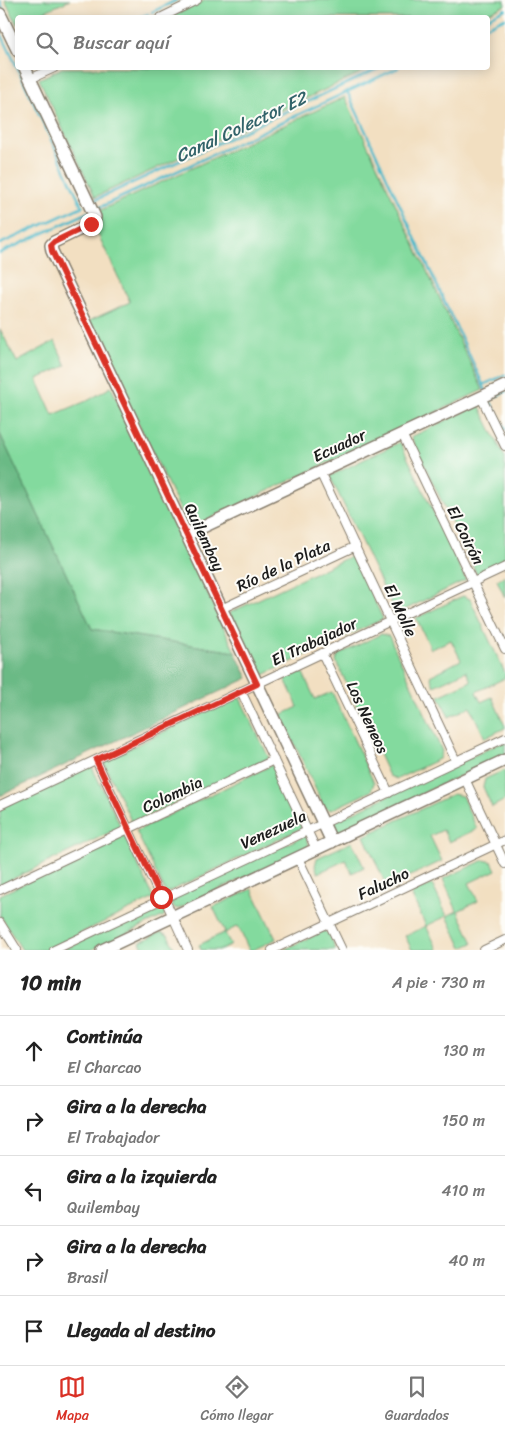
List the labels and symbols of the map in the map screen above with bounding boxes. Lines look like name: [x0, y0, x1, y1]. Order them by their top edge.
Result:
water label: Canal Colector E2: [170, 81, 314, 171]
route end: [80, 213, 103, 236]
street label: Ecuador: [308, 420, 372, 471]
street label: Quilembay: [176, 498, 233, 577]
street label: El Coirón: [439, 500, 493, 570]
street label: Río de la Plata: [231, 530, 336, 600]
street label: El Molle: [376, 579, 426, 642]
street label: El Trabajador: [266, 608, 364, 674]
street label: Los Neneos: [338, 676, 397, 759]
street label: Colombia: [137, 768, 207, 821]
street label: Venezuela: [235, 801, 312, 857]
street label: Falucho: [353, 859, 414, 908]
route start: [150, 886, 173, 909]

